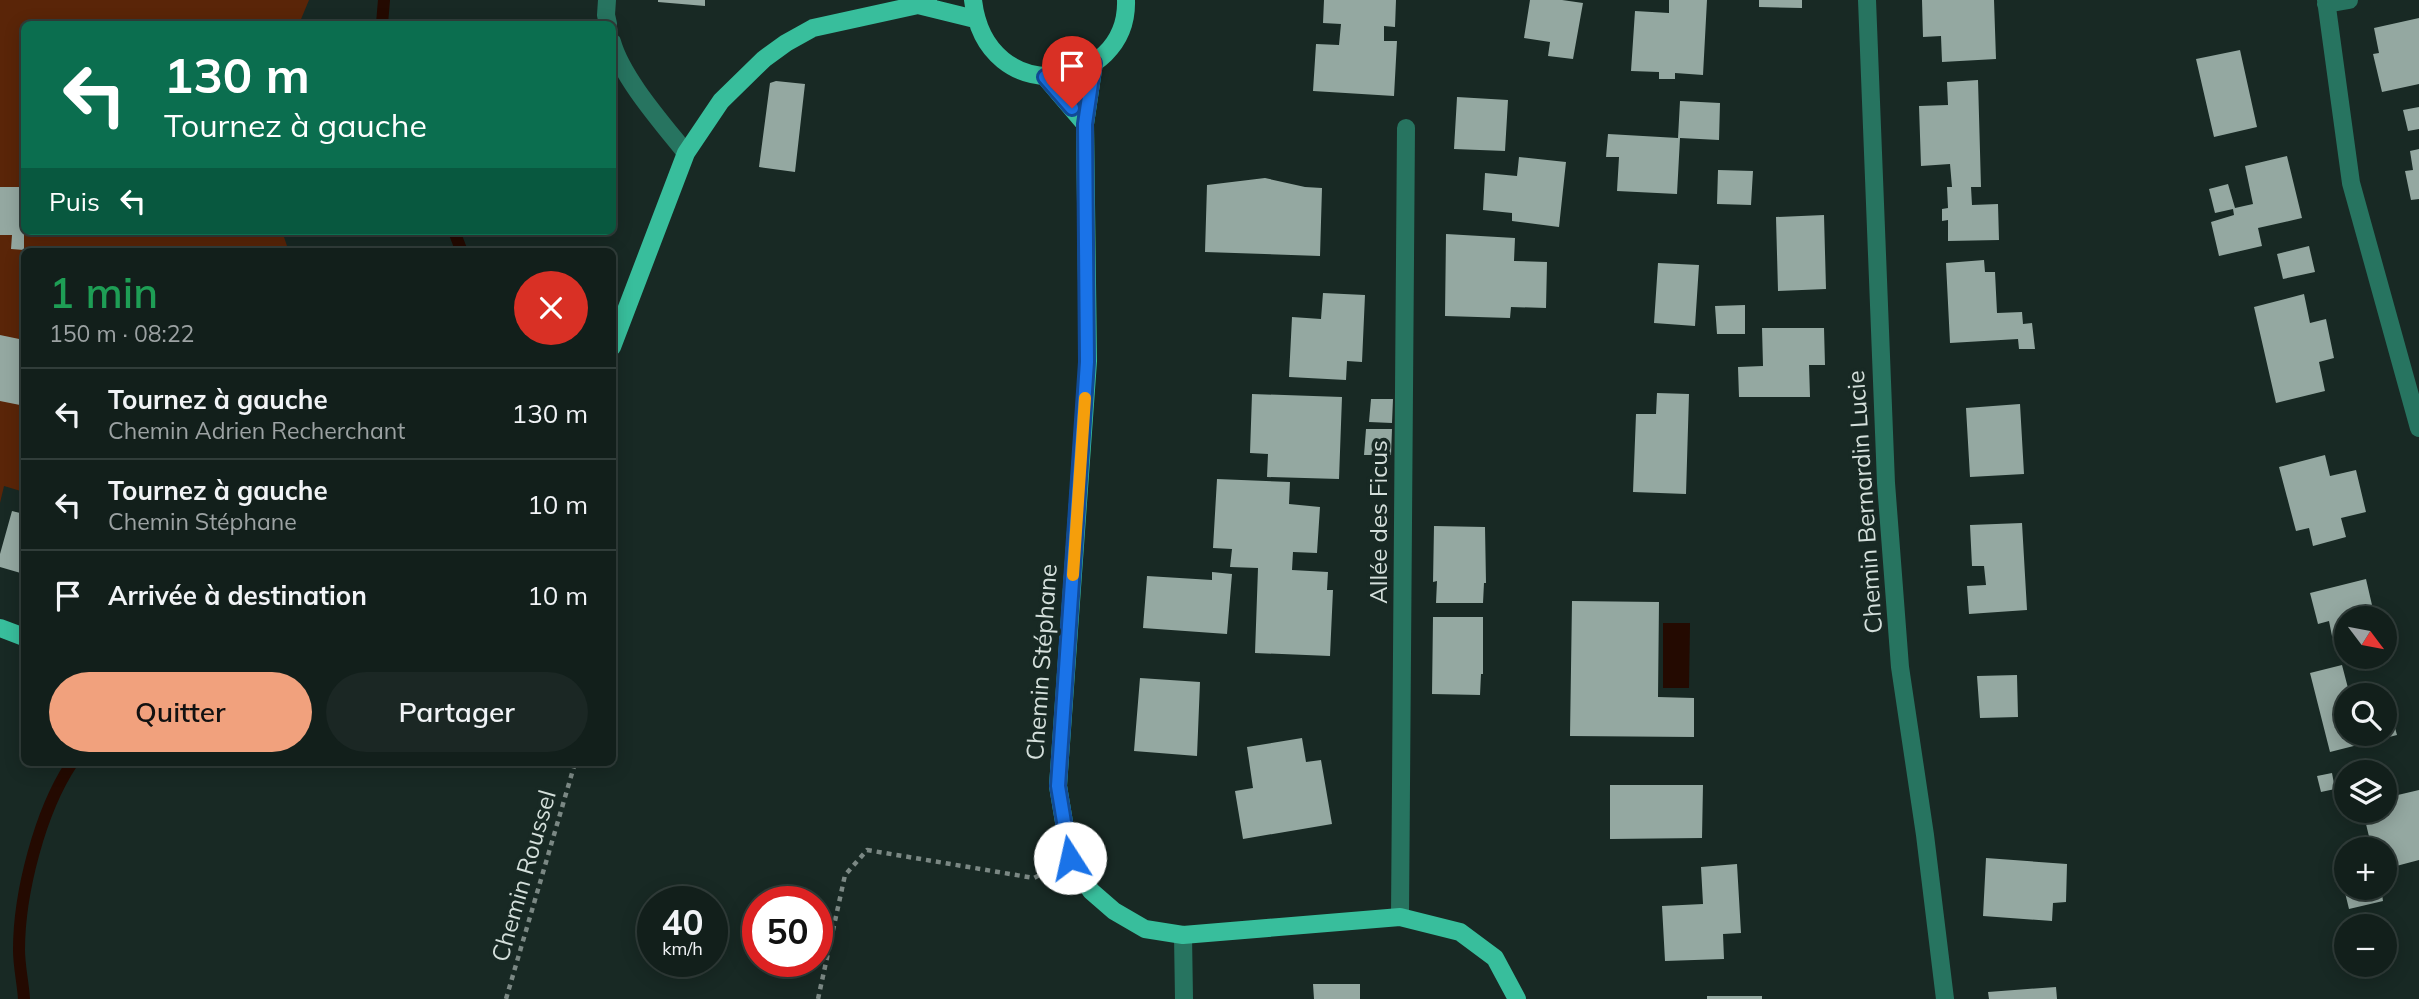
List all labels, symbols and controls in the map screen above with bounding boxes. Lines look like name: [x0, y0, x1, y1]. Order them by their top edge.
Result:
pin: [1042, 36, 1102, 108]
text: 130 m: [164, 44, 310, 105]
icon: arrive: [1053, 47, 1091, 85]
icon: left: [49, 49, 140, 140]
text: Tournez à gauche: [164, 105, 427, 145]
icon: left: [114, 182, 152, 220]
text: Puis: [49, 185, 100, 218]
text: 1 min: [49, 266, 158, 319]
button: close: [514, 271, 588, 345]
text: 150 m · 08:22: [49, 319, 194, 348]
street label: Chemin Bernardin Lucie: [1840, 370, 1888, 635]
text: Tournez à gauche: [108, 383, 328, 416]
icon: left: [49, 395, 87, 433]
text: 130 m: [512, 397, 588, 430]
text: Chemin Adrien Recherchant: [108, 416, 405, 445]
street label: Allée des Ficus: [1363, 440, 1393, 604]
text: Tournez à gauche: [108, 474, 328, 507]
icon: left: [49, 486, 87, 524]
text: 10 m: [527, 488, 588, 521]
text: Chemin Stéphane: [108, 507, 297, 536]
street label: Chemin Stéphane: [1019, 563, 1063, 761]
icon: arrive: [49, 577, 87, 615]
text: Arrivée à destination: [108, 579, 367, 612]
text: 10 m: [527, 579, 588, 612]
north arrow: [2334, 606, 2398, 668]
map controls: [2334, 606, 2397, 977]
button: Quitter: [49, 672, 312, 752]
button: Partager: [326, 672, 588, 752]
button: search: [2334, 683, 2397, 746]
button: layers: [2334, 760, 2397, 823]
street label: Chemin Roussel: [484, 786, 562, 965]
position arrow: [1033, 821, 1107, 895]
button: +: [2334, 837, 2397, 900]
speed limit sign: 50: [742, 886, 833, 977]
text: 40: [661, 900, 704, 944]
button: −: [2334, 914, 2397, 977]
text: km/h: [662, 937, 703, 960]

